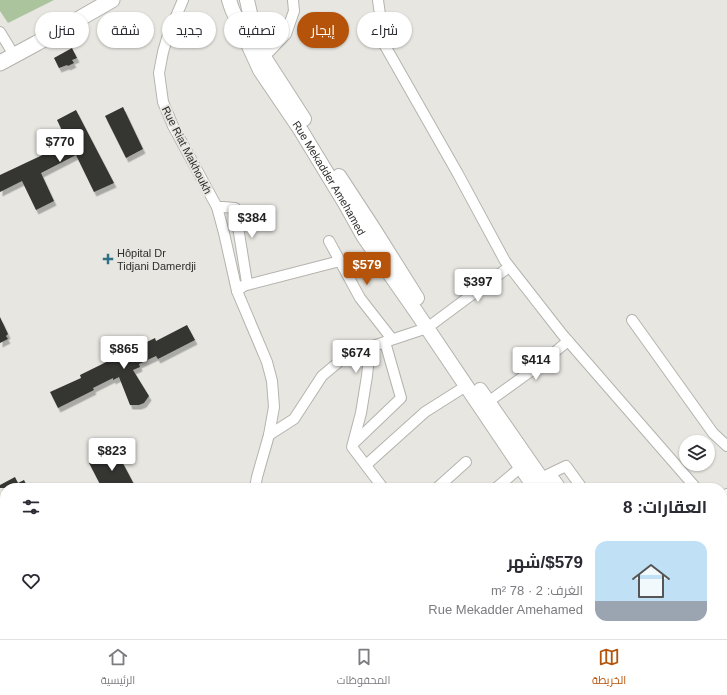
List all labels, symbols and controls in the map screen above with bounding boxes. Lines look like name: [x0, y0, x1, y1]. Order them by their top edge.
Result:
chip: منزل: [35, 12, 89, 48]
chip: شقة: [97, 12, 154, 48]
chip: جديد: [162, 12, 216, 48]
chip: تصفية: [224, 12, 289, 48]
chip: إيجار: [297, 12, 349, 48]
chip: شراء: [357, 12, 412, 48]
street label: Rue Riat Makhoukh: [160, 104, 214, 196]
street label: Rue Mekadder Amehamed: [290, 119, 368, 237]
pin: $770: [36, 129, 84, 163]
text: $770: [46, 134, 74, 149]
pin: $384: [228, 205, 276, 239]
text: $384: [238, 210, 266, 225]
place label: Hôpital Dr Tidjani Damerdji: [117, 247, 196, 272]
pin: $579: [343, 252, 391, 286]
marker: Hôpital Dr Tidjani Damerdji: [102, 253, 114, 265]
text: $579: [353, 257, 381, 272]
pin: $397: [454, 269, 502, 303]
text: $397: [464, 274, 492, 289]
pin: $865: [100, 336, 148, 370]
pin: $674: [332, 340, 380, 374]
text: $865: [110, 341, 138, 356]
text: $674: [342, 345, 370, 360]
pin: $414: [512, 347, 560, 381]
text: $414: [522, 352, 550, 367]
map controls: [679, 435, 715, 471]
button: layers: [679, 435, 715, 471]
pin: $823: [88, 438, 136, 472]
text: $823: [98, 443, 126, 458]
icon: filters: [20, 496, 42, 518]
text: العقارات: 8: [623, 498, 707, 517]
text: $579/شهر: [507, 553, 583, 572]
icon: home: [627, 557, 675, 605]
icon: heart: [20, 570, 42, 592]
text: الغرف: 2 · 78 m²: [491, 583, 583, 598]
text: Rue Mekadder Amehamed: [428, 602, 583, 617]
tab: الرئيسية: [101, 646, 135, 690]
tab: المحفوظات: [337, 646, 390, 690]
tab: الخريطة: [592, 646, 626, 690]

